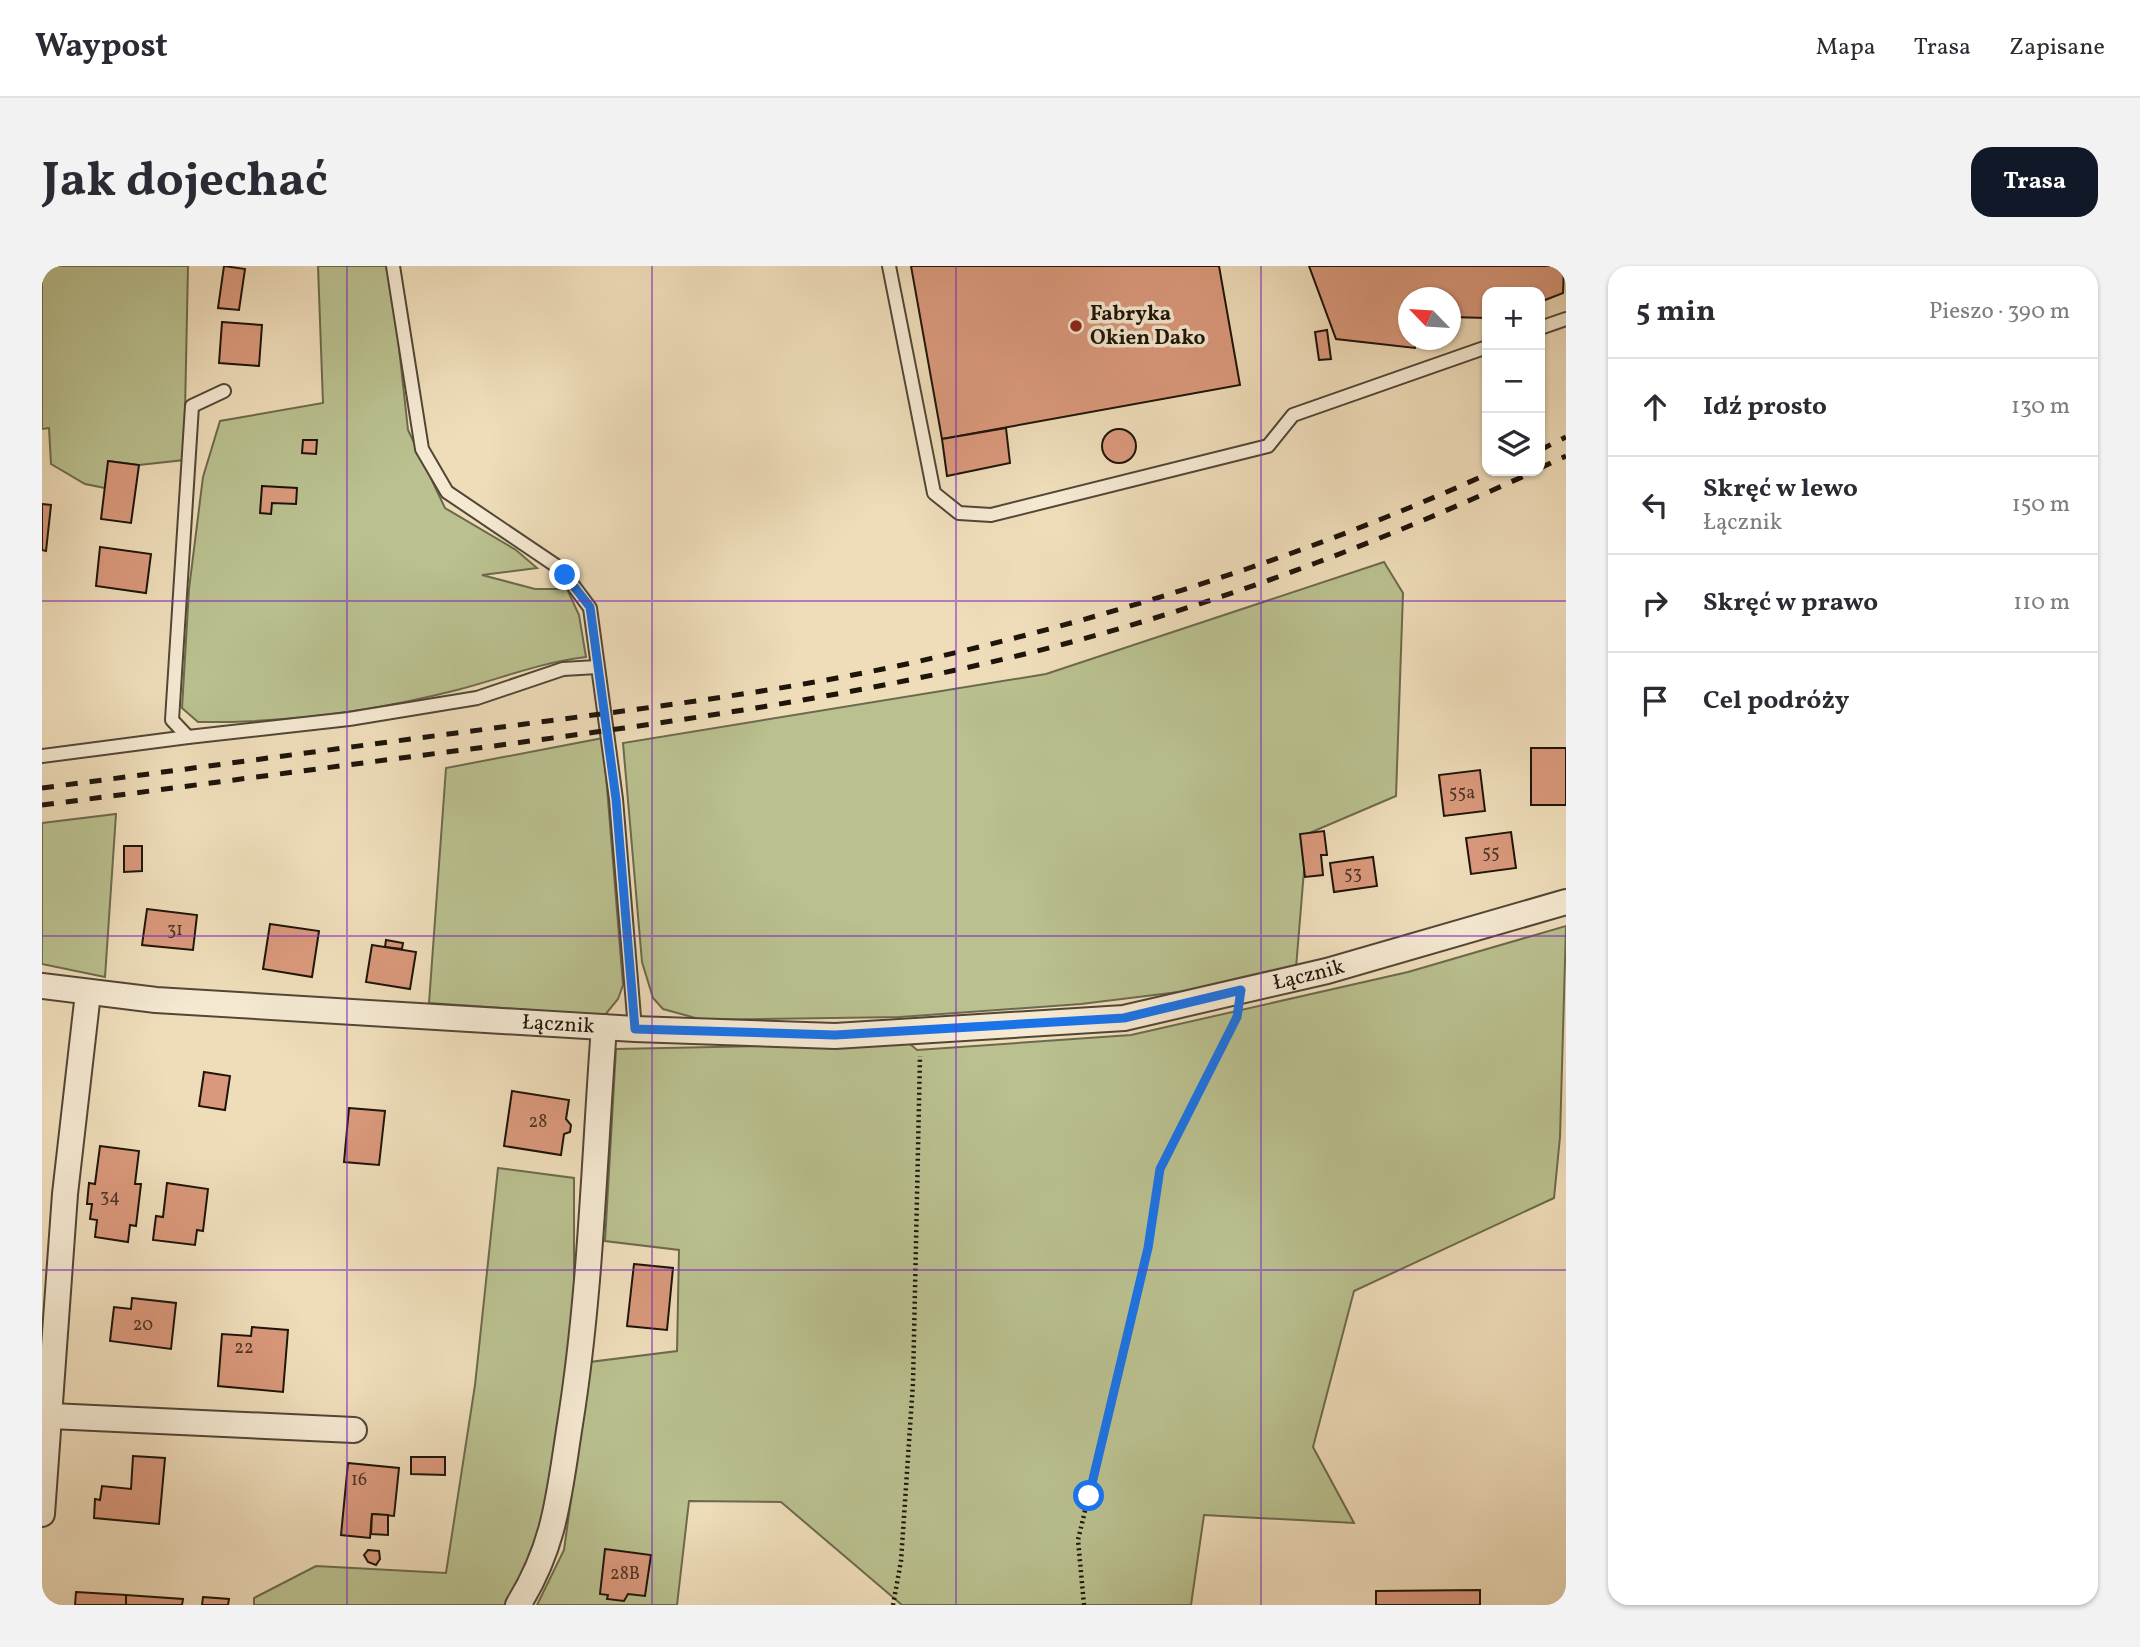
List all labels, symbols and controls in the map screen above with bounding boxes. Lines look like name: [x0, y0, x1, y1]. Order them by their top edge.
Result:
text: Waypost: [35, 25, 168, 71]
text: Mapa: [1816, 31, 1876, 65]
text: Trasa: [1914, 31, 1971, 65]
text: Zapisane: [2009, 31, 2105, 65]
button: Trasa: [1971, 147, 2098, 217]
text: Jak dojechać: [42, 148, 328, 217]
north arrow: [1398, 287, 1461, 350]
map controls: [1482, 287, 1545, 476]
button: +: [1482, 287, 1545, 350]
text: 5 min: [1636, 291, 1716, 333]
text: Pieszo · 390 m: [1929, 296, 2070, 328]
place label: Fabryka Okien Dako: [1090, 300, 1206, 353]
marker: Fabryka Okien Dako: [1068, 318, 1084, 334]
button: −: [1482, 350, 1545, 413]
icon: ahead: [1636, 388, 1674, 426]
text: Idź prosto: [1703, 389, 1827, 425]
text: 130 m: [2011, 391, 2070, 423]
button: layers: [1482, 413, 1545, 476]
text: Skręć w lewo: [1703, 471, 1858, 507]
icon: left: [1636, 486, 1674, 524]
text: 150 m: [2012, 489, 2070, 521]
text: Łącznik: [1703, 507, 1782, 539]
route end: [549, 559, 580, 590]
icon: right: [1636, 584, 1674, 622]
text: Skręć w prawo: [1703, 585, 1878, 621]
text: 110 m: [2013, 587, 2070, 619]
icon: arrive: [1636, 682, 1674, 720]
text: Cel podróży: [1703, 683, 1849, 719]
house number: 55a: [1449, 781, 1475, 806]
house number: 55: [1482, 841, 1500, 866]
house number: 53: [1344, 862, 1362, 887]
house number: 31: [167, 918, 183, 943]
street label: Łącznik: [1270, 952, 1348, 998]
street label: Łącznik: [521, 1008, 596, 1041]
house number: 28: [529, 1110, 547, 1135]
house number: 34: [100, 1185, 120, 1210]
house number: 20: [133, 1313, 153, 1338]
house number: 22: [234, 1336, 254, 1361]
house number: 16: [351, 1468, 367, 1493]
route start: [1073, 1480, 1104, 1511]
house number: 28B: [610, 1562, 640, 1587]

